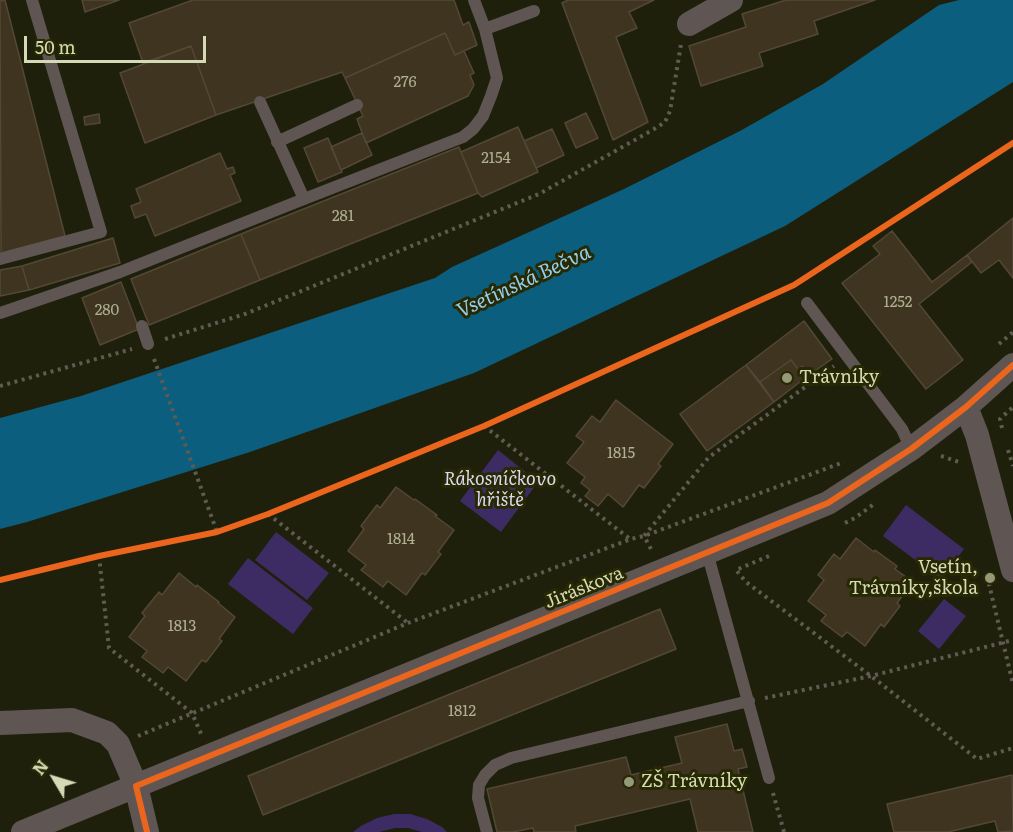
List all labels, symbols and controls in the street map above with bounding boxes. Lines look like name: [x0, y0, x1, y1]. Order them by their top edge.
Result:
scale bar: [27, 24, 208, 62]
text: 50 m: [35, 33, 76, 60]
house number: 276: [393, 74, 417, 92]
house number: 2154: [481, 150, 511, 168]
house number: 281: [332, 208, 354, 226]
water label: Vsetínská Bečva: [453, 240, 595, 324]
house number: 1252: [884, 294, 912, 312]
house number: 280: [95, 302, 119, 320]
place label: Trávníky: [799, 367, 879, 389]
marker: Trávníky: [780, 371, 794, 385]
house number: 1815: [607, 445, 635, 463]
park label: Rákosníčkovo hřiště: [444, 469, 556, 512]
house number: 1814: [387, 531, 415, 549]
place label: Vsetín, Trávníky,škola: [849, 557, 978, 600]
street label: Jiráskova: [541, 562, 627, 614]
marker: Vsetín, Trávníky,škola: [983, 571, 997, 585]
house number: 1813: [168, 618, 196, 636]
house number: 1812: [448, 703, 476, 721]
north arrow: [24, 748, 84, 808]
text: N: [26, 754, 53, 780]
place label: ZŠ Trávníky: [641, 771, 747, 793]
marker: ZŠ Trávníky: [622, 775, 636, 789]

